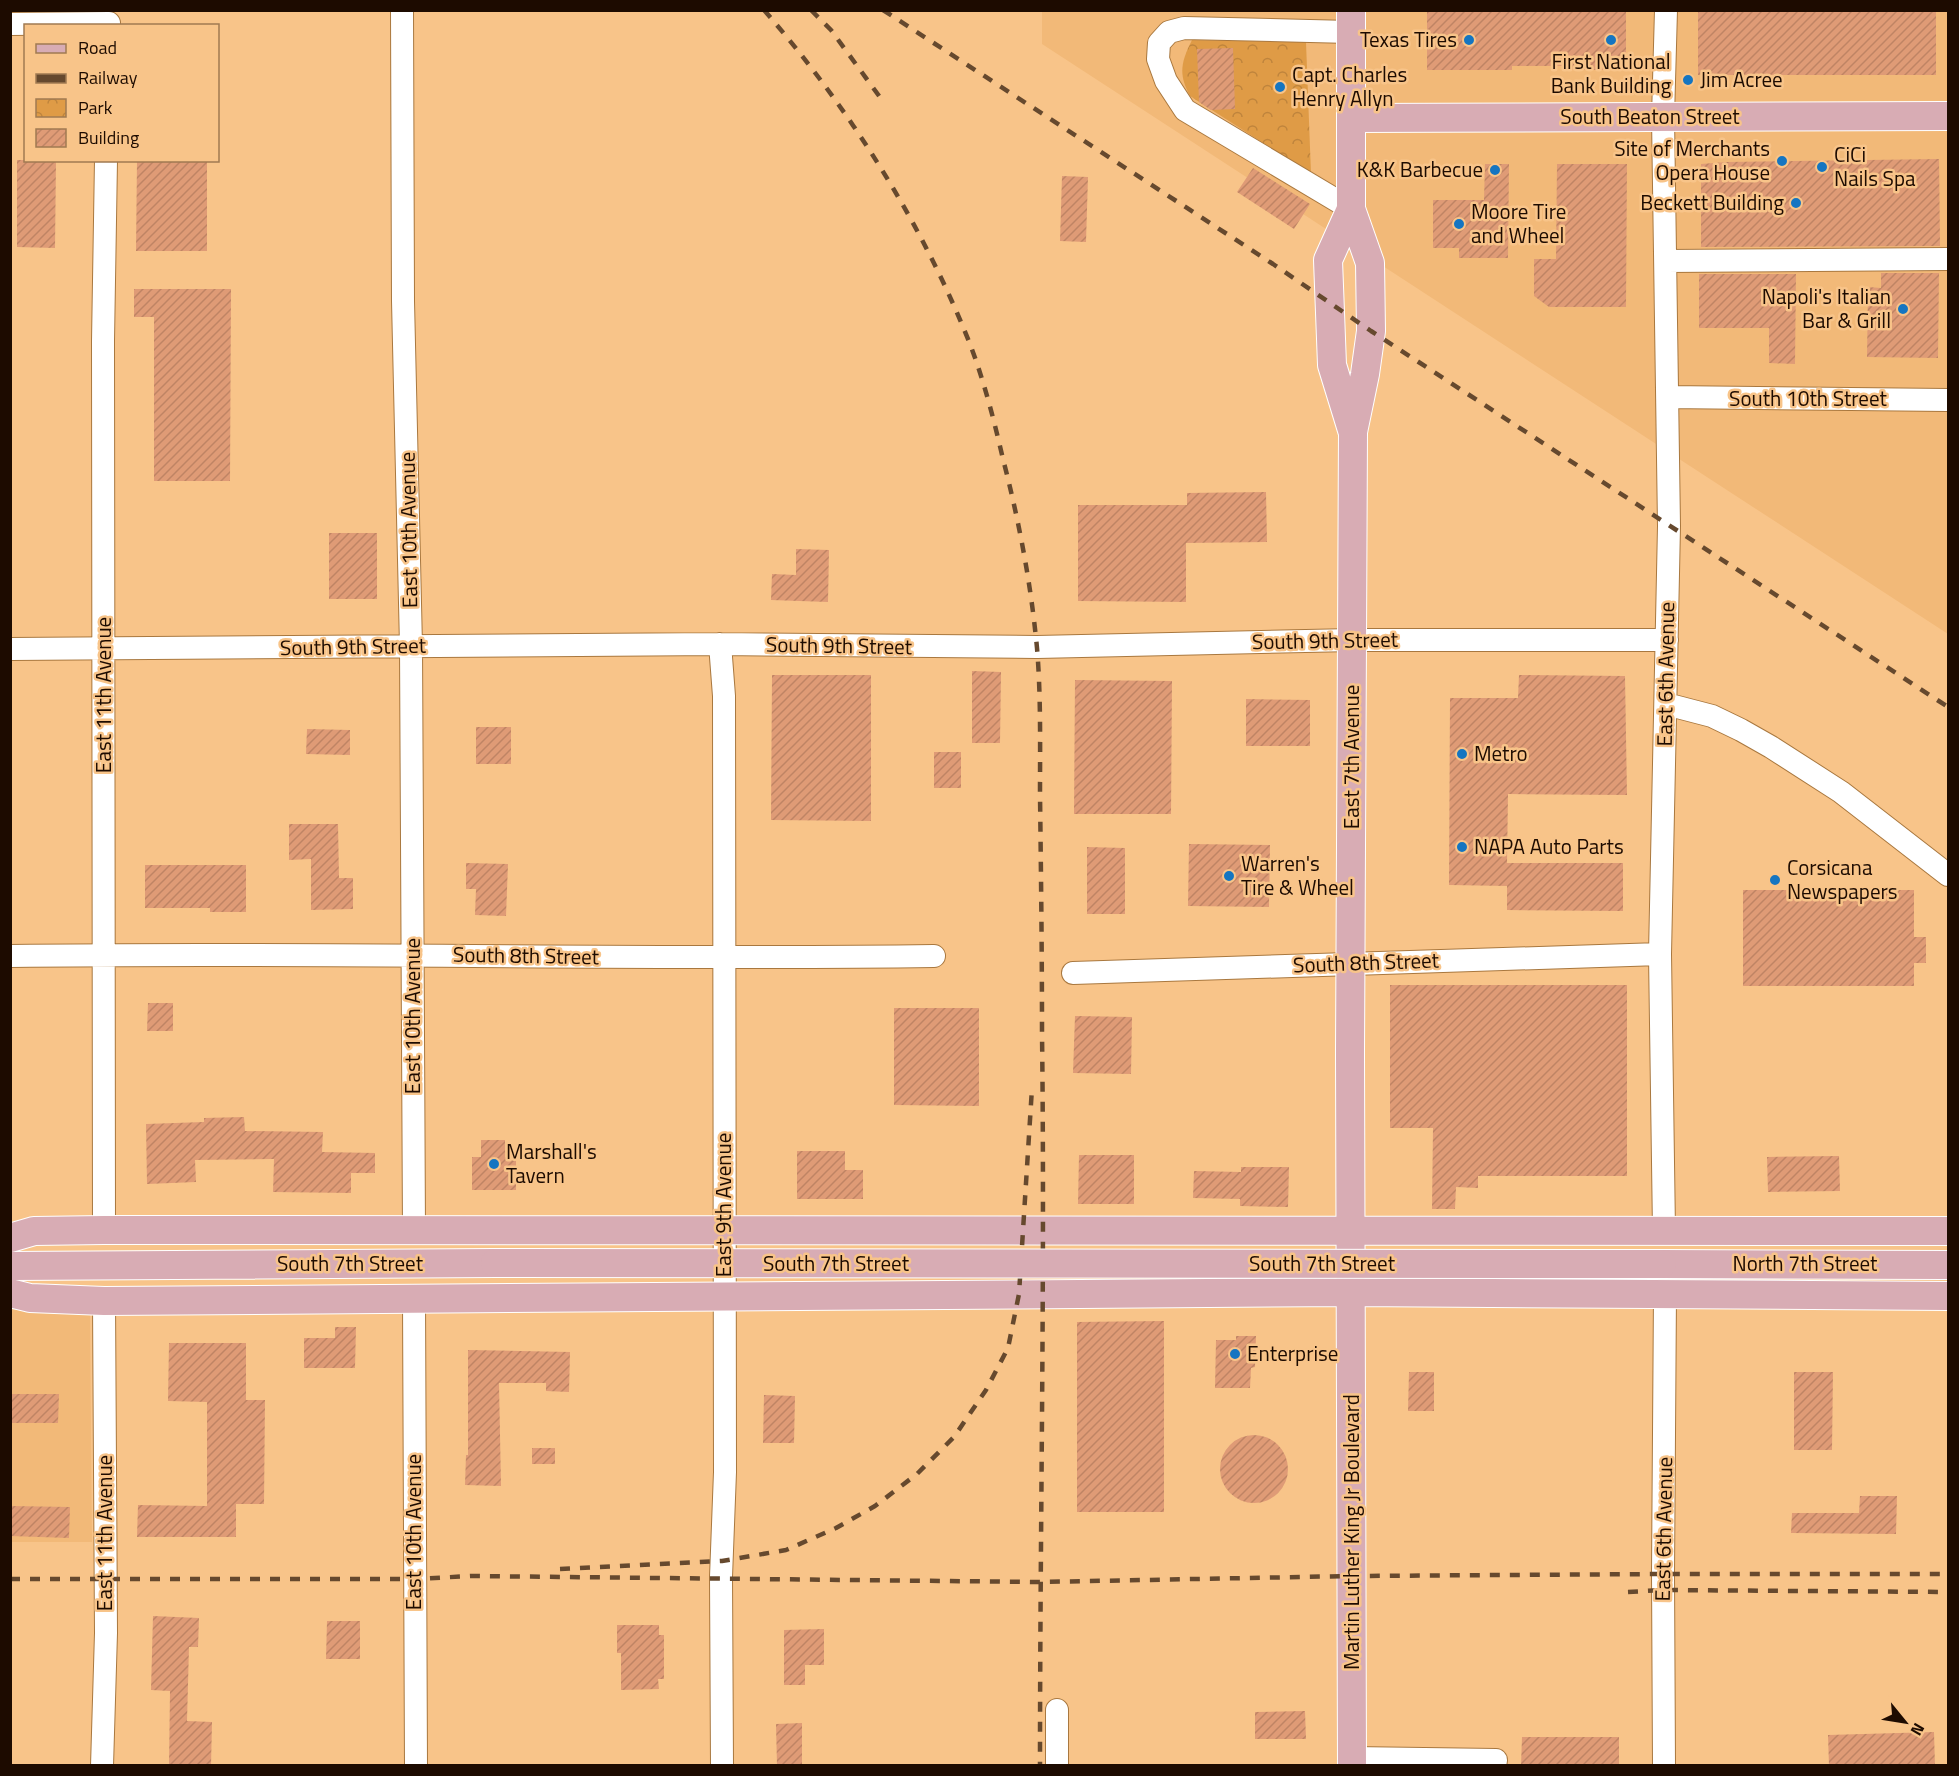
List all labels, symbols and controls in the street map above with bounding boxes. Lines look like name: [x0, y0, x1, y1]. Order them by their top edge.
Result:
place label: Texas Tires: [1360, 23, 1457, 55]
legend: [24, 24, 219, 162]
marker: Texas Tires: [1462, 33, 1476, 47]
marker: First National Bank Building: [1604, 33, 1618, 47]
text: Road: [78, 34, 117, 61]
place label: First National Bank Building: [1551, 45, 1672, 101]
place label: Capt. Charles Henry Allyn: [1292, 58, 1407, 114]
place label: Jim Acree: [1700, 63, 1783, 95]
text: Railway: [78, 64, 138, 91]
marker: Jim Acree: [1681, 73, 1695, 87]
marker: Capt. Charles Henry Allyn: [1273, 80, 1287, 94]
text: Park: [78, 94, 113, 121]
street label: South Beaton Street: [1560, 100, 1740, 132]
text: Building: [78, 124, 139, 151]
place label: Site of Merchants Opera House: [1614, 132, 1770, 188]
place label: CiCi Nails Spa: [1834, 138, 1916, 194]
place label: K&K Barbecue: [1357, 153, 1483, 185]
marker: Site of Merchants Opera House: [1775, 154, 1789, 168]
marker: CiCi Nails Spa: [1815, 160, 1829, 174]
marker: K&K Barbecue: [1488, 163, 1502, 177]
place label: Beckett Building: [1640, 186, 1784, 218]
place label: Moore Tire and Wheel: [1471, 195, 1566, 251]
marker: Beckett Building: [1789, 196, 1803, 210]
marker: Moore Tire and Wheel: [1452, 217, 1466, 231]
place label: Napoli's Italian Bar & Grill: [1762, 280, 1891, 336]
marker: Napoli's Italian Bar & Grill: [1896, 302, 1910, 316]
street label: South 10th Street: [1729, 382, 1888, 414]
street label: East 10th Avenue: [391, 452, 425, 608]
street label: East 6th Avenue: [1648, 601, 1682, 747]
street label: East 11th Avenue: [87, 617, 119, 773]
street label: South 9th Street: [1252, 623, 1399, 657]
street label: South 9th Street: [766, 628, 913, 662]
street label: South 9th Street: [280, 629, 427, 663]
street label: East 7th Avenue: [1335, 685, 1367, 829]
place label: Metro: [1474, 737, 1528, 769]
marker: Metro: [1455, 747, 1469, 761]
place label: NAPA Auto Parts: [1474, 830, 1624, 862]
marker: NAPA Auto Parts: [1455, 840, 1469, 854]
place label: Warren's Tire & Wheel: [1241, 847, 1354, 903]
place label: Corsicana Newspapers: [1787, 851, 1898, 907]
marker: Warren's Tire & Wheel: [1222, 869, 1236, 883]
marker: Corsicana Newspapers: [1768, 873, 1782, 887]
street label: East 10th Avenue: [396, 938, 428, 1094]
street label: South 8th Street: [453, 938, 600, 972]
street label: South 8th Street: [1292, 943, 1440, 981]
street label: East 9th Avenue: [707, 1133, 739, 1277]
place label: Marshall's Tavern: [506, 1135, 597, 1191]
marker: Marshall's Tavern: [487, 1157, 501, 1171]
street label: South 7th Street: [277, 1247, 424, 1279]
street label: South 7th Street: [763, 1247, 910, 1279]
street label: South 7th Street: [1249, 1247, 1396, 1279]
street label: North 7th Street: [1733, 1247, 1878, 1279]
place label: Enterprise: [1247, 1337, 1338, 1369]
marker: Enterprise: [1228, 1347, 1242, 1361]
street label: Martin Luther King Jr Boulevard: [1335, 1394, 1367, 1670]
street label: East 10th Avenue: [397, 1454, 429, 1610]
street label: East 11th Avenue: [88, 1455, 120, 1611]
street label: East 6th Avenue: [1646, 1456, 1680, 1602]
north arrow: [1875, 1692, 1935, 1752]
text: N: [1905, 1719, 1931, 1740]

